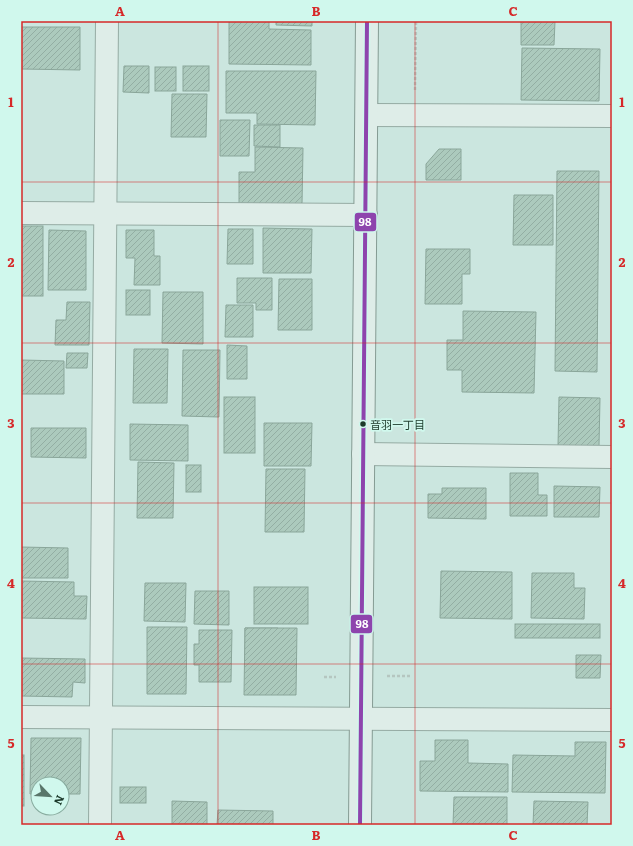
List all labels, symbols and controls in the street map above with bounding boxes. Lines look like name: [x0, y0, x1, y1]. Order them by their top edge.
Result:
text: A: [115, 1, 125, 20]
text: B: [312, 1, 321, 20]
text: C: [508, 1, 518, 20]
text: 1: [8, 92, 14, 111]
text: 1: [619, 92, 625, 111]
line badge: 98: [354, 212, 377, 232]
text: 98: [359, 213, 372, 229]
text: 2: [8, 252, 15, 271]
text: 2: [619, 252, 626, 271]
text: 3: [7, 413, 15, 432]
text: 3: [618, 413, 626, 432]
place label: 音羽一丁目: [370, 416, 425, 432]
marker: 音羽一丁目: [358, 419, 368, 429]
text: 4: [7, 573, 15, 592]
text: 4: [618, 573, 626, 592]
line badge: 98: [350, 614, 373, 634]
text: 98: [356, 615, 369, 631]
text: 5: [7, 733, 15, 752]
text: 5: [618, 733, 626, 752]
north arrow: [30, 776, 70, 816]
text: N: [51, 793, 69, 808]
text: A: [115, 825, 125, 844]
text: B: [312, 825, 321, 844]
text: C: [508, 825, 518, 844]

